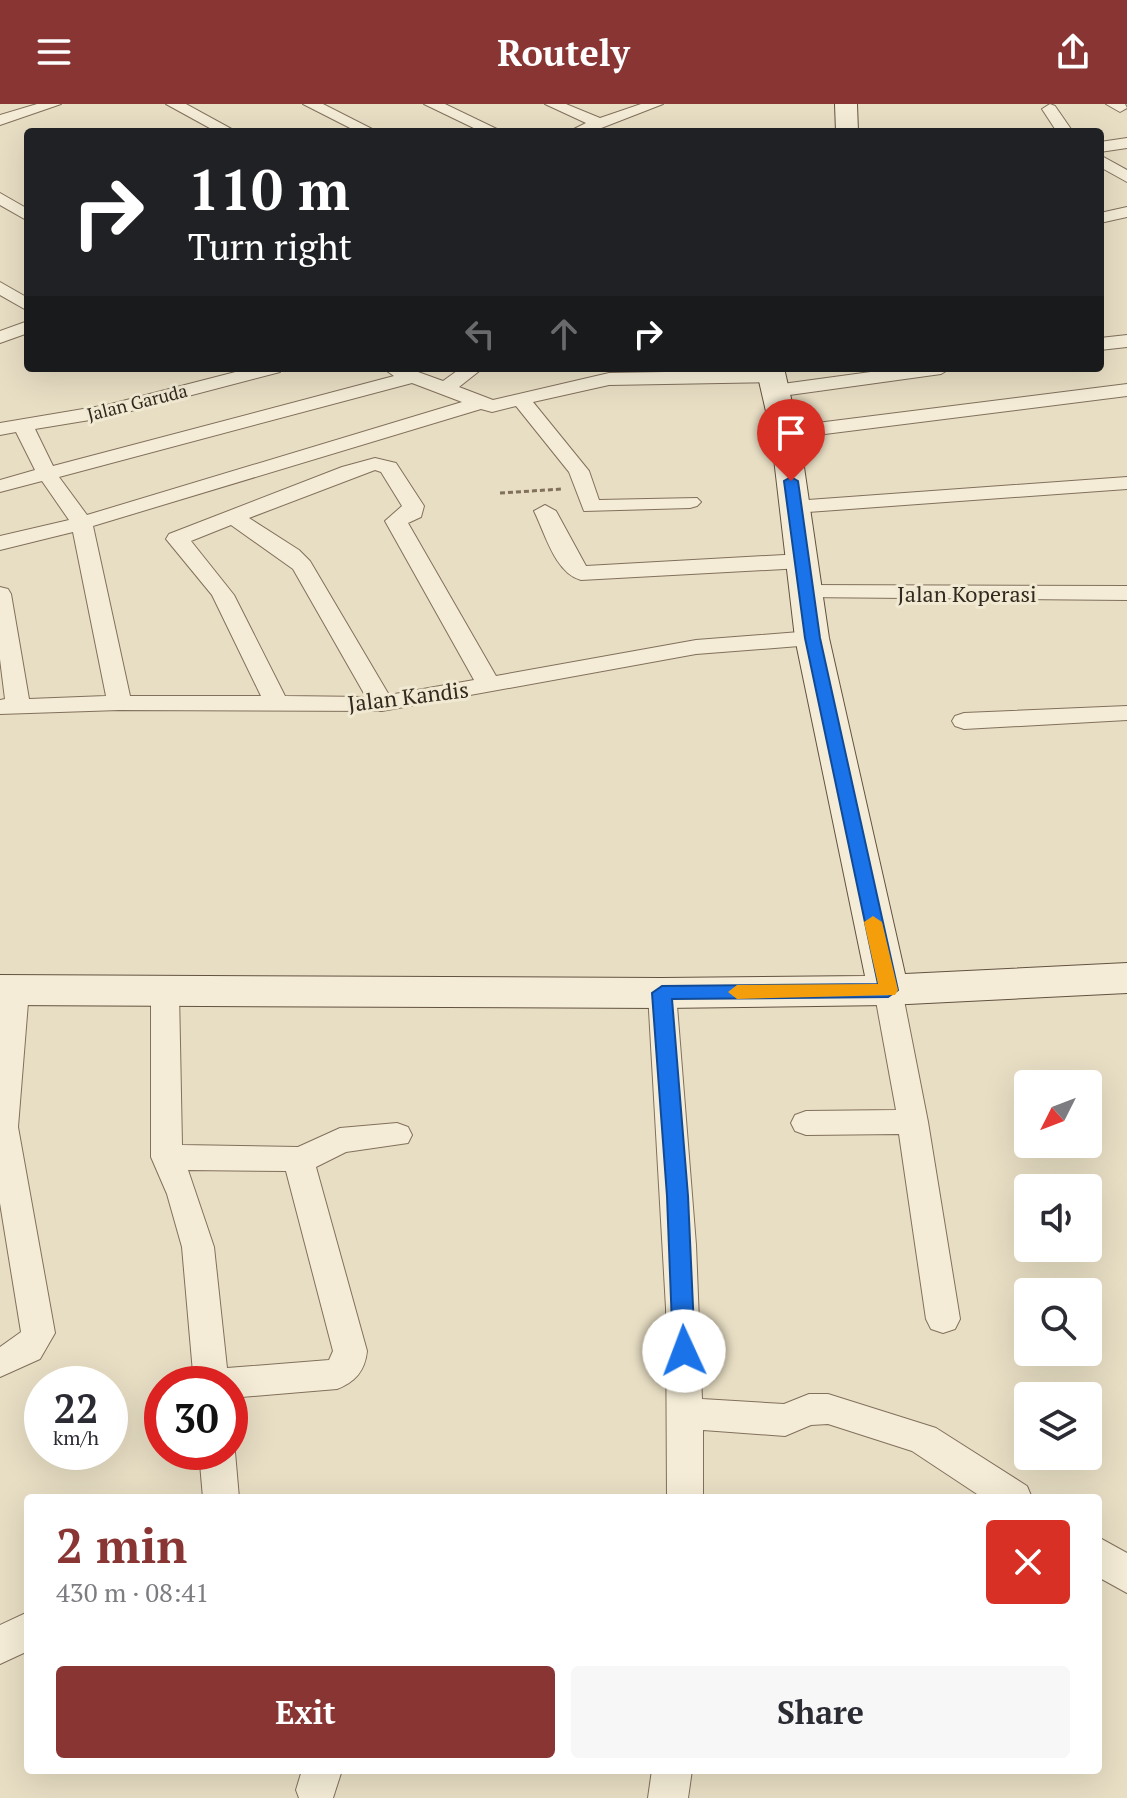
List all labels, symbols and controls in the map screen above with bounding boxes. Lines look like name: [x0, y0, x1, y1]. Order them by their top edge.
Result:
text: Routely: [497, 29, 630, 76]
icon: menu: [32, 30, 76, 74]
icon: share: [1051, 30, 1095, 74]
text: 110 m: [188, 152, 350, 226]
icon: right: [56, 160, 160, 264]
text: Turn right: [188, 223, 352, 270]
icon: left: [458, 312, 502, 356]
icon: ahead: [542, 312, 586, 356]
icon: right: [626, 312, 670, 356]
street label: Jalan Garuda: [84, 378, 190, 426]
pin: [757, 399, 825, 481]
icon: arrive: [769, 411, 813, 455]
street label: Jalan Koperasi: [897, 579, 1037, 608]
street label: Jalan Kandis: [346, 674, 470, 718]
north arrow: [1014, 1070, 1102, 1158]
map controls: [1014, 1070, 1102, 1470]
button: sound: [1014, 1174, 1102, 1262]
button: search: [1014, 1278, 1102, 1366]
position arrow: [642, 1309, 726, 1393]
speed limit sign: 30: [144, 1366, 248, 1470]
text: 22: [53, 1381, 99, 1434]
button: layers: [1014, 1382, 1102, 1470]
text: km/h: [53, 1424, 99, 1451]
text: 2 min: [56, 1513, 187, 1577]
button: close: [986, 1520, 1070, 1604]
text: 430 m · 08:41: [56, 1575, 209, 1609]
button: Exit: [56, 1666, 555, 1758]
button: Share: [571, 1666, 1070, 1758]

